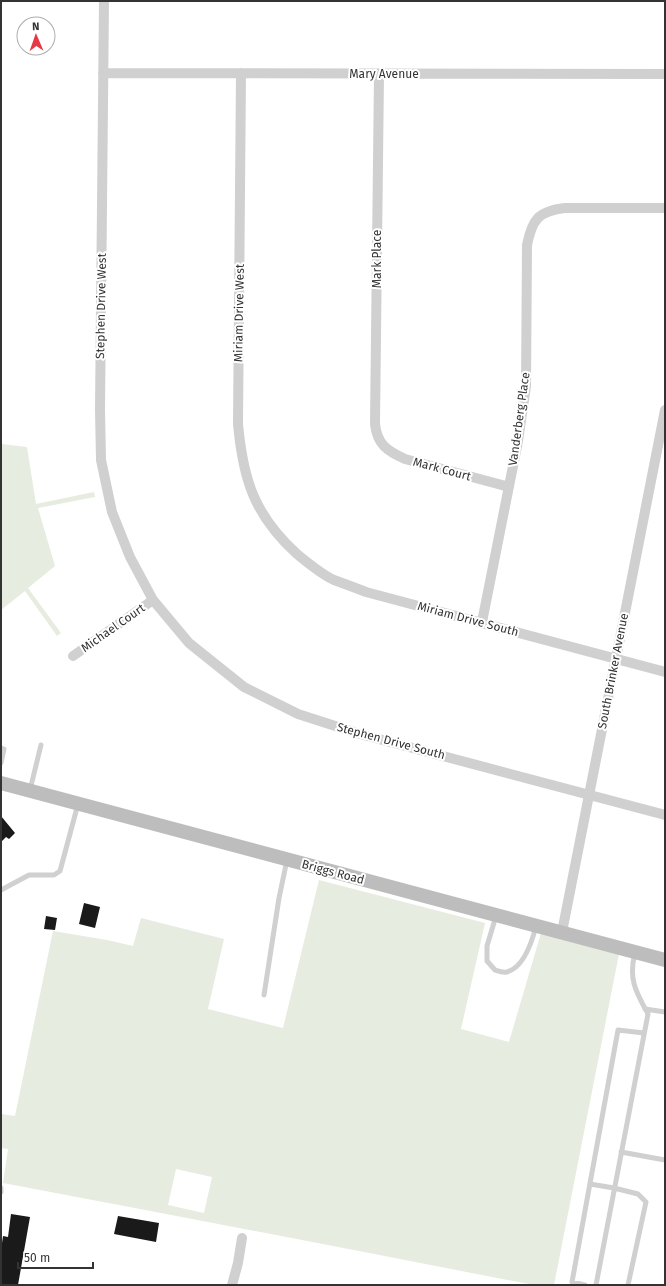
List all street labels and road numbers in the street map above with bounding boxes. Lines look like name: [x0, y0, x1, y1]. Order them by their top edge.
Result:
street label: Mary Avenue: [349, 67, 419, 81]
street label: Mark Place: [370, 230, 384, 288]
street label: Stephen Drive West: [93, 252, 109, 359]
street label: Miriam Drive West: [231, 263, 247, 362]
street label: Vanderberg Place: [505, 371, 533, 467]
street label: Mark Court: [412, 455, 473, 484]
street label: Miriam Drive South: [416, 599, 520, 639]
street label: Michael Court: [78, 600, 148, 655]
street label: South Brinker Avenue: [595, 612, 631, 730]
street label: Stephen Drive South: [335, 720, 447, 762]
street label: Briggs Road: [300, 857, 366, 887]

